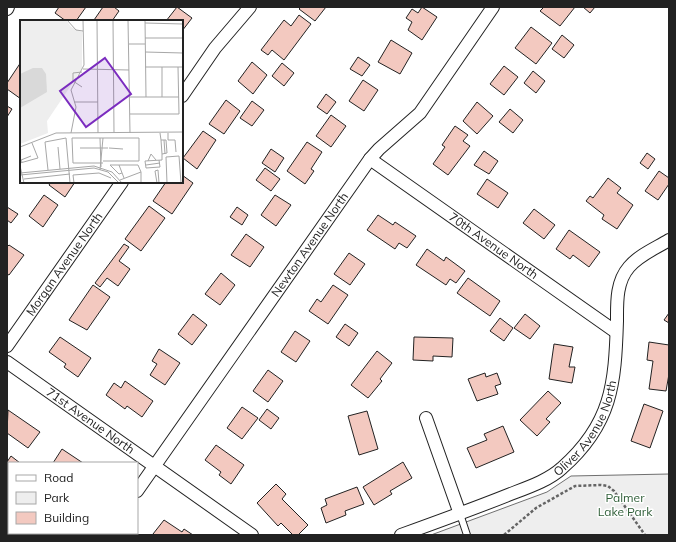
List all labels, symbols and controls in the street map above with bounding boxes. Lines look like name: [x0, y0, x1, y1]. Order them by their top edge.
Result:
inset map: [20, 20, 183, 183]
street label: Newton Avenue North: [268, 189, 351, 299]
street label: Morgan Avenue North: [23, 209, 105, 318]
street label: 70th Avenue North: [446, 209, 541, 282]
street label: Oliver Avenue North: [550, 379, 619, 479]
street label: 71st Avenue North: [44, 384, 138, 457]
legend: [8, 462, 138, 534]
text: Road: [44, 470, 73, 485]
text: Park: [44, 490, 70, 505]
park label: Palmer Lake Park: [598, 490, 653, 519]
text: Building: [44, 510, 89, 525]

